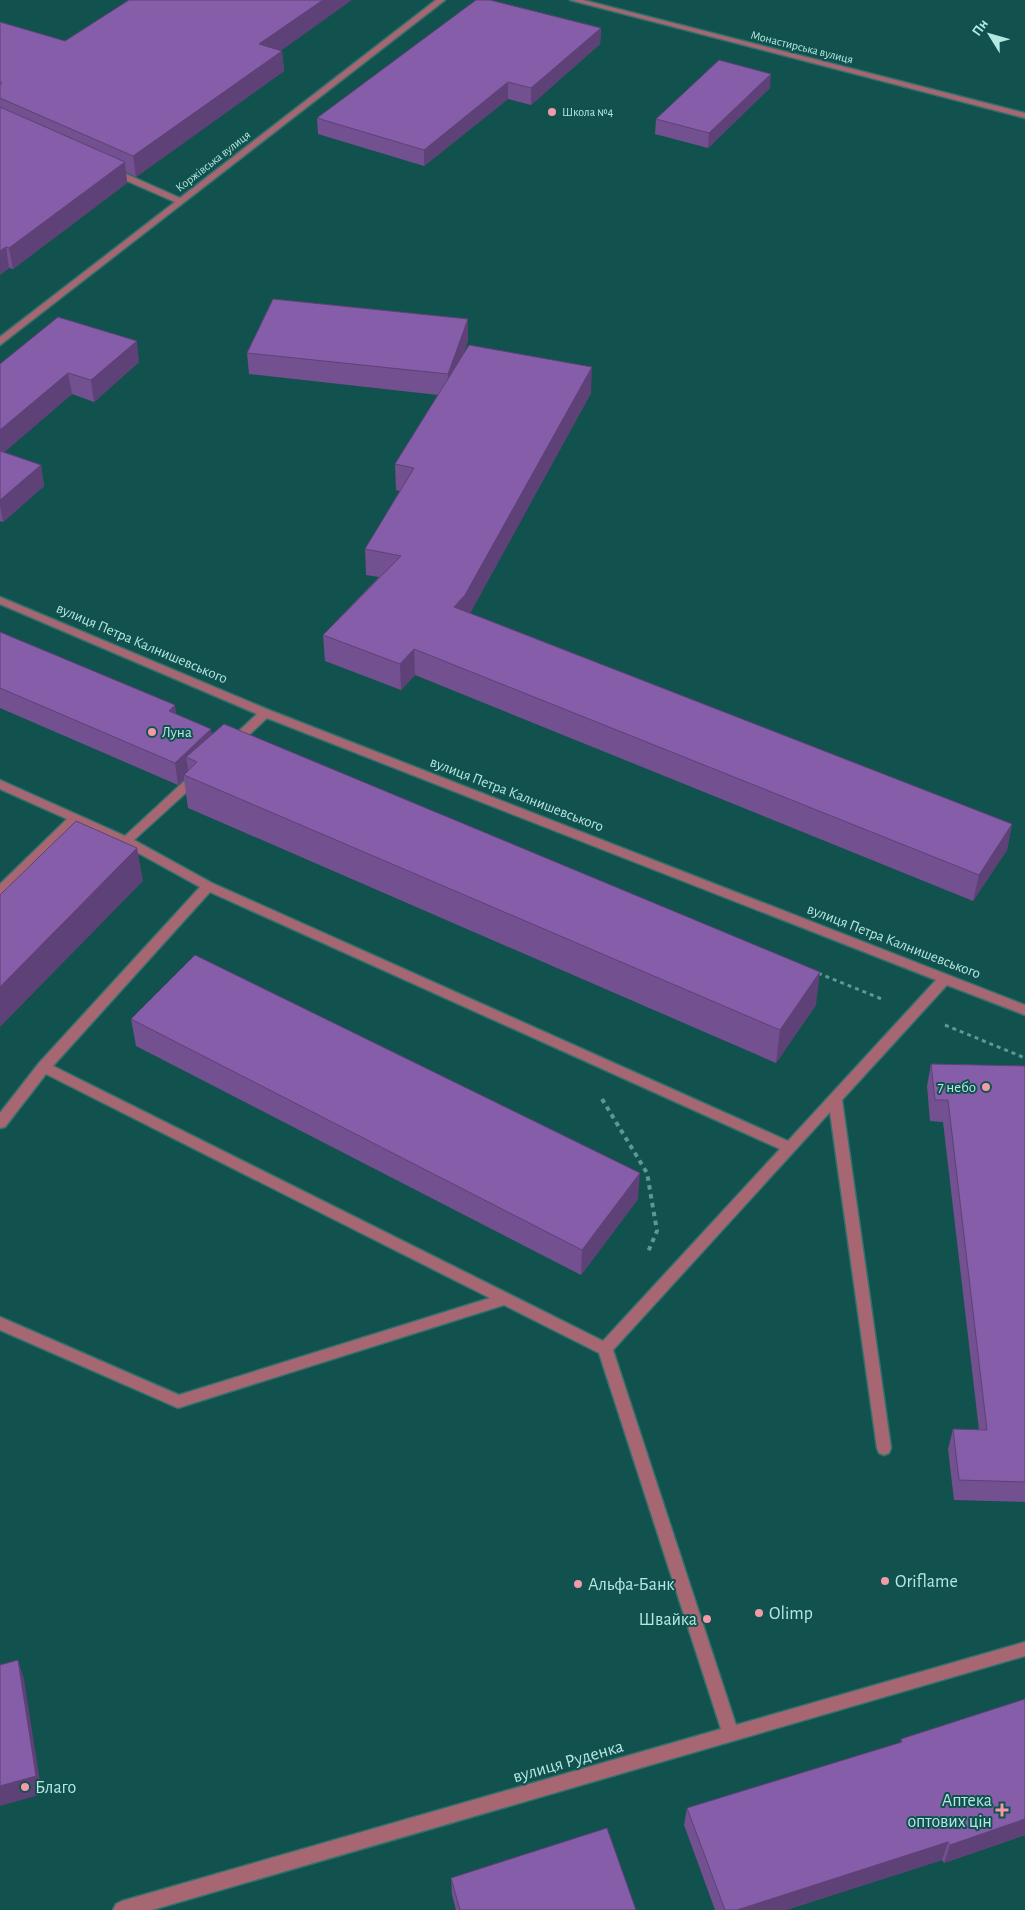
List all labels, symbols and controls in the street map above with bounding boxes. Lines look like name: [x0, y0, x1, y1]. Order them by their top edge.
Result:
north arrow: [965, 10, 1015, 60]
text: Пн: [970, 17, 991, 39]
street label: Монастирська вулиця: [749, 28, 855, 67]
marker: Школа №4: [546, 106, 558, 118]
place label: Школа №4: [562, 106, 614, 118]
street label: Коржівська вулиця: [173, 128, 253, 195]
street label: вулиця Петра Калнишевського: [54, 601, 230, 686]
place label: Луна: [162, 725, 192, 740]
marker: Луна: [146, 726, 158, 738]
street label: вулиця Петра Калнишевського: [428, 754, 606, 835]
street label: вулиця Петра Калнишевського: [805, 901, 983, 982]
place label: 7 небо: [938, 1080, 976, 1095]
marker: 7 небо: [980, 1081, 992, 1093]
place label: Oriflame: [895, 1573, 958, 1591]
marker: Oriflame: [879, 1575, 891, 1587]
place label: Альфа-Банк: [588, 1576, 675, 1594]
marker: Альфа-Банк: [572, 1578, 584, 1590]
place label: Olimp: [769, 1605, 813, 1623]
marker: Olimp: [753, 1607, 765, 1619]
place label: Швайка: [639, 1611, 697, 1629]
marker: Швайка: [701, 1613, 713, 1625]
street label: вулиця Руденка: [511, 1738, 626, 1786]
place label: Благо: [35, 1779, 76, 1797]
marker: Благо: [19, 1781, 31, 1793]
place label: Аптека оптових цін: [907, 1792, 992, 1831]
marker: Аптека оптових цін: [996, 1804, 1008, 1816]

